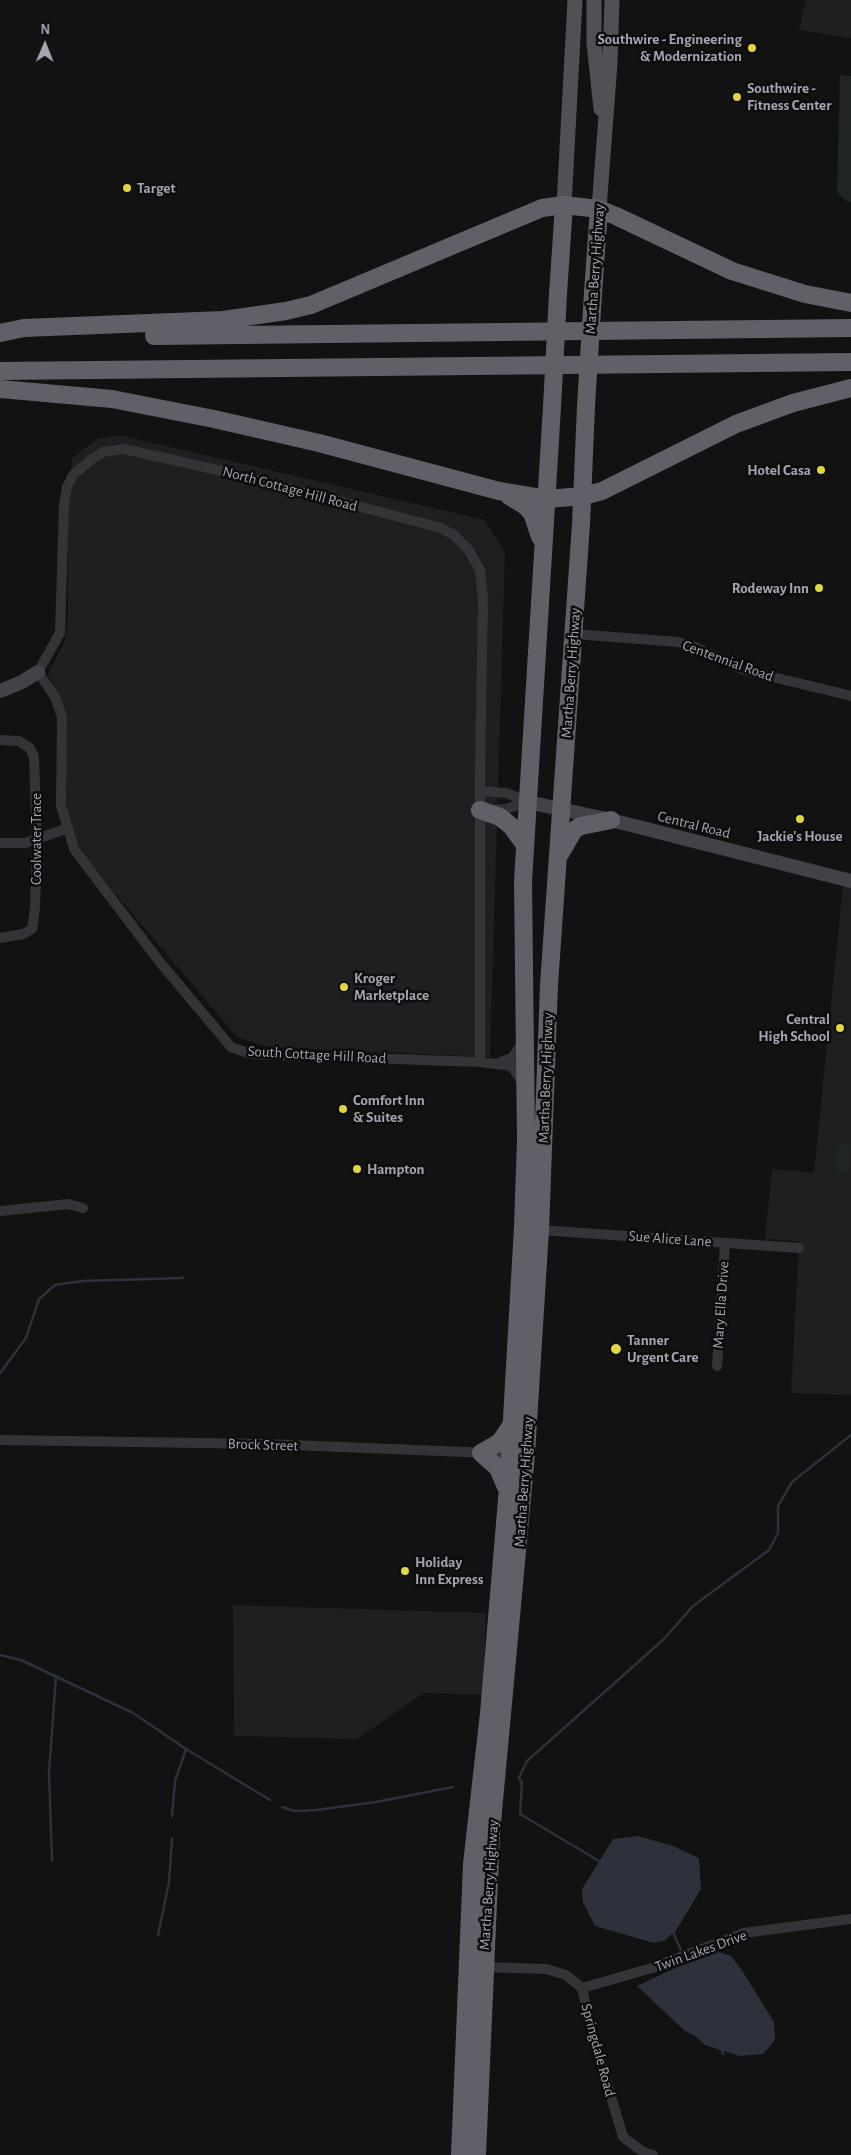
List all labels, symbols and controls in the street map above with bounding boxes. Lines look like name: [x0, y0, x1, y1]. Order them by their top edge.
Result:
north arrow: [20, 20, 70, 70]
text: N: [40, 23, 50, 37]
place label: Southwire - Engineering & Modernization: [597, 30, 742, 65]
marker: Southwire - Engineering & Modernization: [746, 42, 758, 54]
place label: Southwire - Fitness Center: [747, 79, 831, 114]
marker: Southwire - Fitness Center: [731, 91, 743, 103]
place label: Target: [137, 179, 175, 197]
marker: Target: [121, 182, 133, 194]
street label: Martha Berry Highway: [581, 203, 609, 335]
place label: Hotel Casa: [747, 461, 811, 479]
street label: North Cottage Hill Road: [221, 462, 359, 516]
marker: Hotel Casa: [815, 464, 827, 476]
place label: Rodeway Inn: [732, 579, 809, 597]
marker: Rodeway Inn: [813, 582, 825, 594]
street label: Martha Berry Highway: [557, 607, 585, 739]
street label: Centennial Road: [680, 636, 776, 686]
street label: Coolwater Trace: [27, 793, 45, 885]
street label: Central Road: [656, 807, 732, 843]
marker: Jackie's House: [794, 813, 806, 825]
place label: Jackie's House: [757, 827, 843, 845]
place label: Kroger Marketplace: [354, 969, 429, 1004]
marker: Kroger Marketplace: [338, 981, 350, 993]
place label: Central High School: [758, 1010, 830, 1045]
street label: Martha Berry Highway: [535, 1012, 557, 1144]
marker: Central High School: [834, 1022, 846, 1034]
street label: South Cottage Hill Road: [247, 1042, 387, 1068]
place label: Comfort Inn & Suites: [353, 1091, 425, 1126]
marker: Comfort Inn & Suites: [337, 1103, 349, 1115]
place label: Hampton: [367, 1160, 424, 1178]
marker: Hampton: [351, 1163, 363, 1175]
street label: Sue Alice Lane: [628, 1227, 712, 1251]
street label: Mary Ella Drive: [709, 1261, 733, 1349]
place label: Tanner Urgent Care: [627, 1331, 698, 1366]
marker: Tanner Urgent Care: [609, 1342, 623, 1356]
street label: Martha Berry Highway: [510, 1416, 538, 1548]
street label: Brock Street: [227, 1435, 299, 1455]
place label: Holiday Inn Express: [415, 1553, 483, 1588]
marker: Holiday Inn Express: [399, 1565, 411, 1577]
street label: Martha Berry Highway: [475, 1819, 503, 1951]
street label: Twin Lakes Drive: [653, 1926, 749, 1976]
street label: Springdale Road: [577, 2001, 619, 2099]

